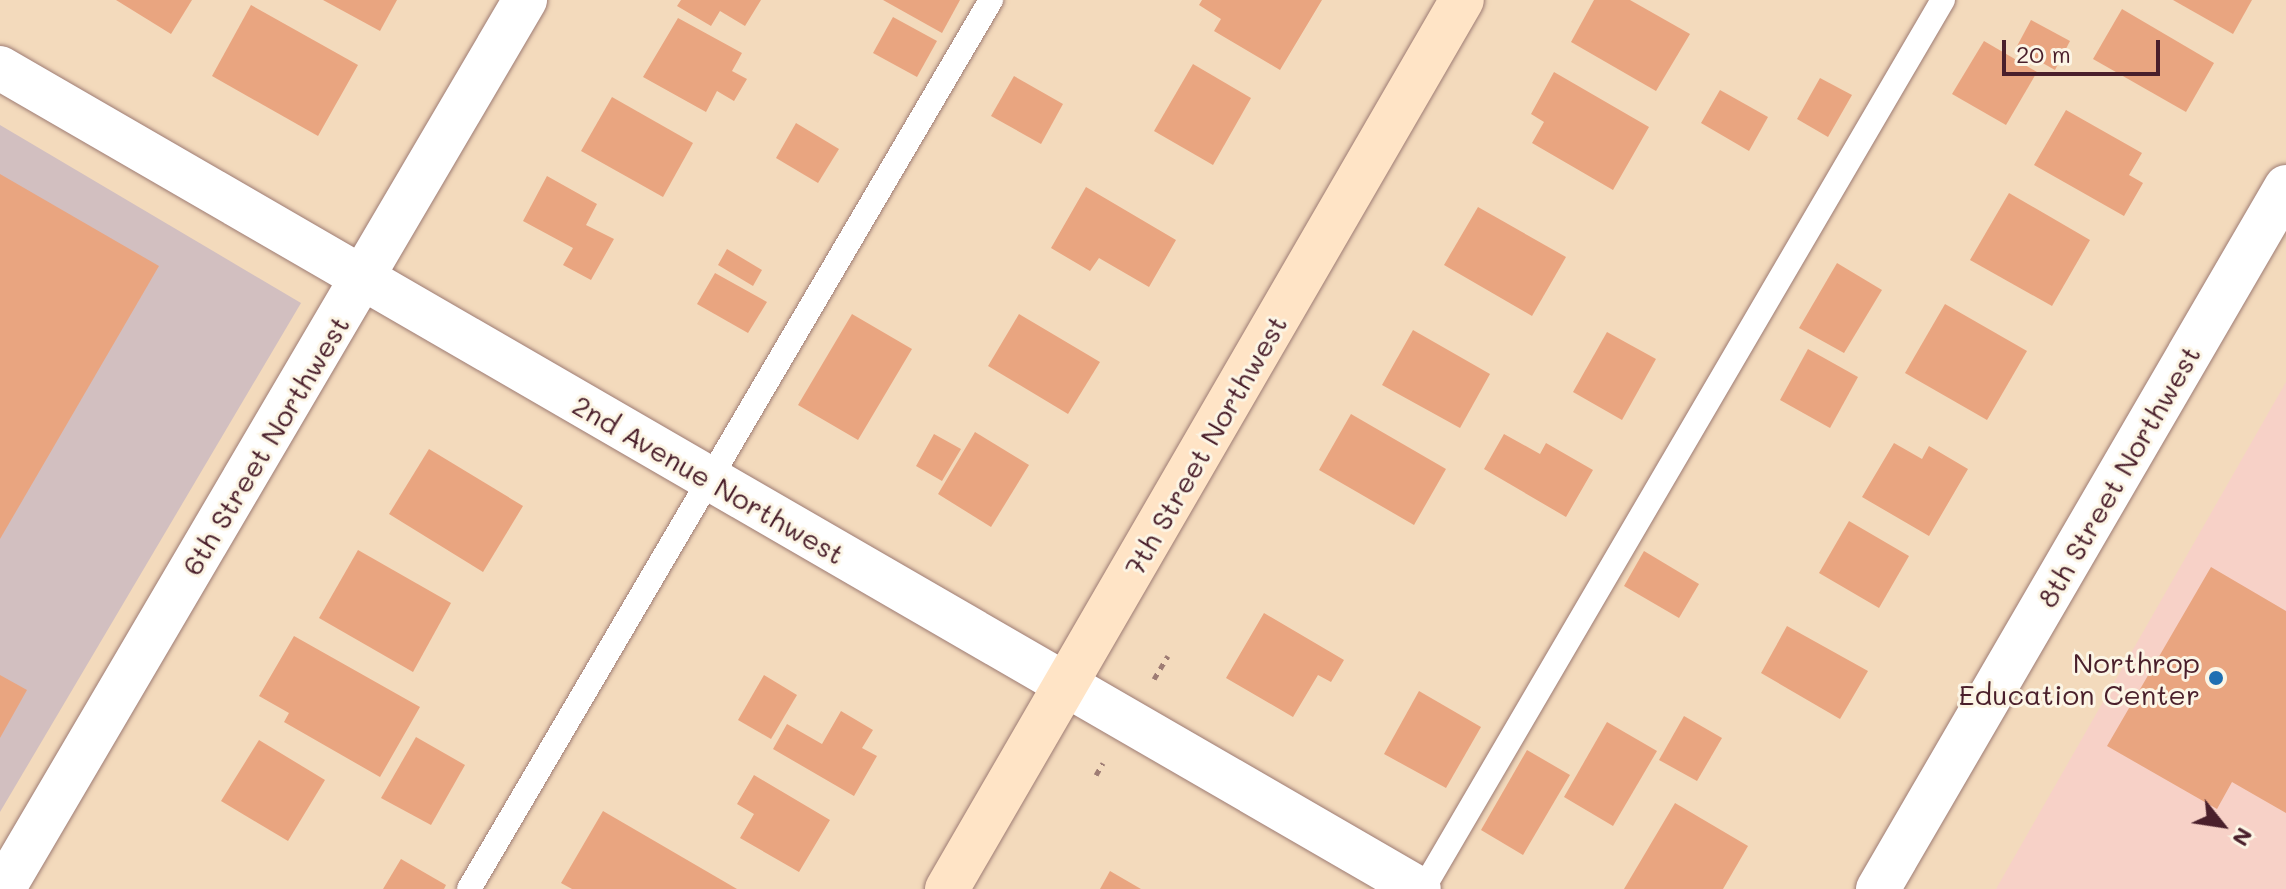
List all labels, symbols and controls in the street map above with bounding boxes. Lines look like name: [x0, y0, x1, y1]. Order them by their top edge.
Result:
scale bar: [2006, 24, 2164, 74]
text: 20 m: [2016, 38, 2071, 69]
street label: 6th Street Northwest: [174, 309, 356, 581]
street label: 7th Street Northwest: [1117, 309, 1293, 581]
street label: 8th Street Northwest: [2029, 339, 2207, 613]
street label: 2nd Avenue Northwest: [567, 387, 851, 571]
place label: Northrop Education Center: [1958, 645, 2200, 711]
marker: Northrop Education Center: [2207, 669, 2225, 687]
north arrow: [2182, 785, 2262, 865]
text: N: [2226, 823, 2260, 852]

